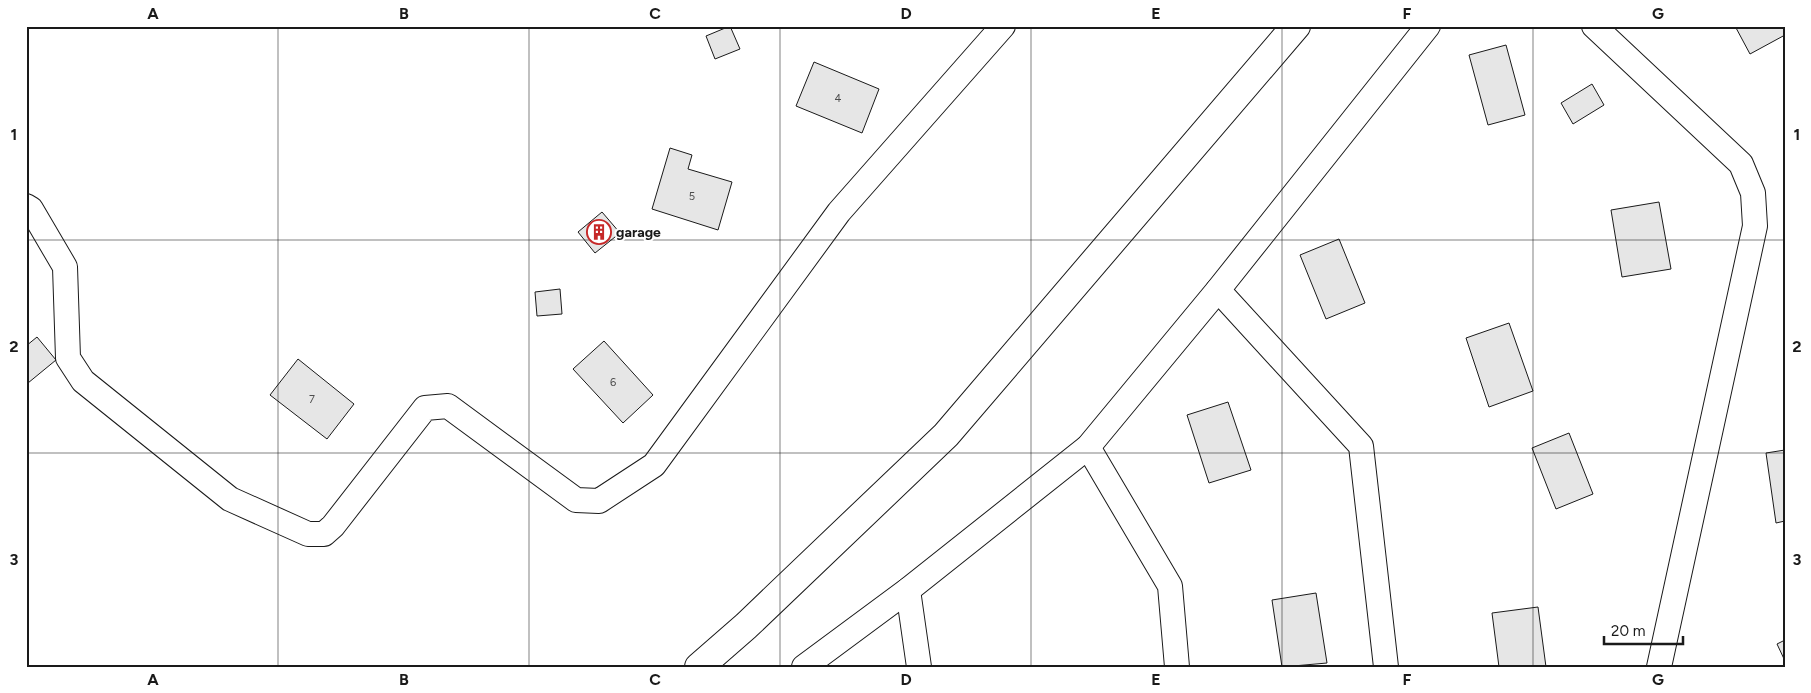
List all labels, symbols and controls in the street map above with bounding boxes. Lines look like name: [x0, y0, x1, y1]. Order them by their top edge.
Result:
text: A: [147, 4, 159, 23]
text: B: [399, 4, 409, 23]
text: C: [649, 4, 661, 23]
text: D: [900, 4, 912, 23]
text: E: [1151, 4, 1161, 23]
text: F: [1403, 4, 1412, 23]
text: G: [1652, 4, 1664, 23]
house number: 4: [835, 92, 842, 105]
text: 1: [11, 125, 17, 144]
text: 1: [1794, 125, 1800, 144]
house number: 5: [689, 190, 695, 203]
building icon: garage: [586, 219, 612, 245]
place label: garage: [616, 224, 661, 241]
text: 2: [9, 337, 19, 356]
text: 2: [1792, 337, 1802, 356]
house number: 6: [610, 376, 616, 389]
house number: 7: [309, 393, 315, 406]
text: 3: [10, 550, 19, 569]
text: 3: [1793, 550, 1802, 569]
scale bar: [1604, 613, 1682, 645]
text: 20 m: [1611, 622, 1645, 640]
text: A: [147, 670, 159, 689]
text: B: [399, 670, 409, 689]
text: C: [649, 670, 661, 689]
text: D: [900, 670, 912, 689]
text: E: [1151, 670, 1161, 689]
text: F: [1403, 670, 1412, 689]
text: G: [1652, 670, 1664, 689]

